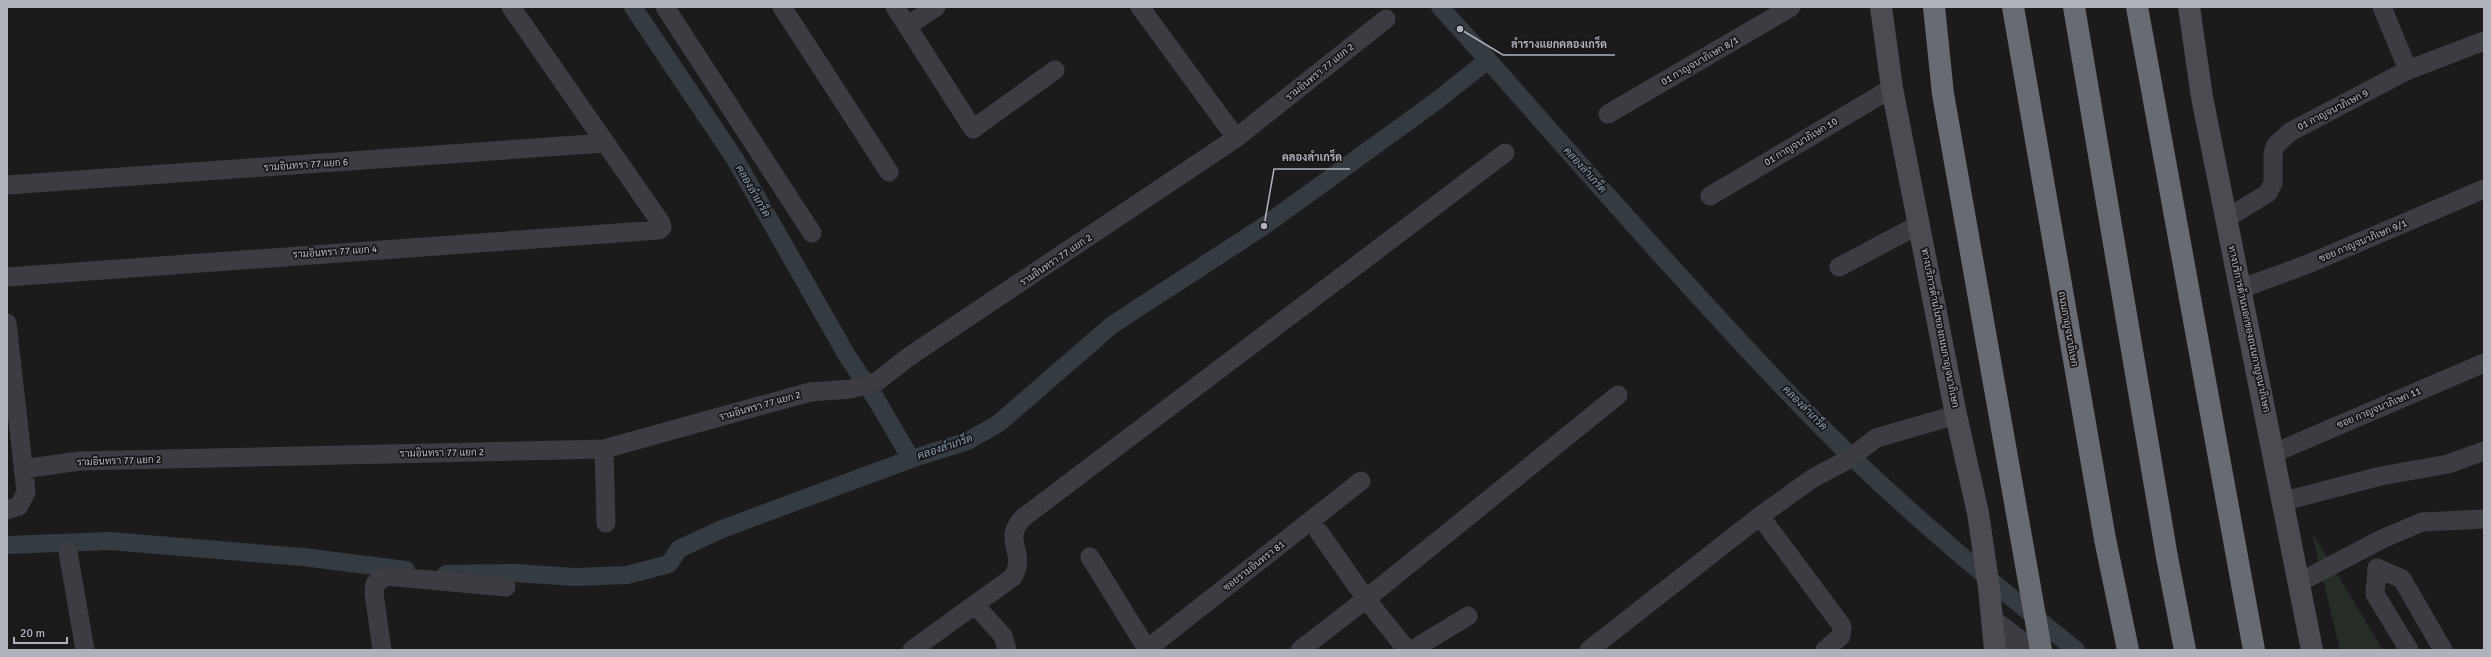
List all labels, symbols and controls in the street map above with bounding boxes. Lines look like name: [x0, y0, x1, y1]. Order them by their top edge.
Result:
callout: ลำรางแยกคลองเกร็ด: [1503, 32, 1615, 55]
street label: 01 กาญจนาภิเษก 8/1: [1659, 34, 1741, 88]
text: ลำรางแยกคลองเกร็ด: [1511, 36, 1607, 51]
street label: รามอินทรา 77 แยก 2: [1283, 41, 1357, 103]
street label: 01 กาญจนาภิเษก 9: [2295, 87, 2371, 133]
street label: 01 กาญจนาภิเษก 10: [1762, 115, 1840, 169]
water label: คลองลำเกร็ด: [1561, 142, 1611, 196]
callout: คลองลำเกร็ด: [1274, 146, 1350, 169]
text: คลองลำเกร็ด: [1282, 149, 1342, 164]
street label: รามอินทรา 77 แยก 6: [263, 156, 349, 174]
water label: คลองลำเกร็ด: [733, 161, 776, 219]
street label: ซอย กาญจนาภิเษก 9/1: [2317, 217, 2409, 265]
street label: รามอินทรา 77 แยก 2: [1018, 231, 1094, 289]
street label: รามอินทรา 77 แยก 4: [292, 243, 378, 261]
street label: ทางบริการด้านนอกของถนนกาญจนาภิเษก: [2225, 244, 2274, 414]
street label: ทางบริการด้านในของถนนกาญจนาภิเษก: [1919, 247, 1962, 409]
street label: ถนนกาญจนาภิเษก: [2055, 291, 2081, 368]
water label: คลองลำเกร็ด: [1780, 381, 1832, 433]
street label: ซอย กาญจนาภิเษก 11: [2335, 385, 2423, 431]
street label: รามอินทรา 77 แยก 2: [718, 389, 802, 423]
water label: คลองลำเกร็ด: [915, 429, 974, 463]
street label: รามอินทรา 77 แยก 2: [400, 446, 484, 460]
street label: รามอินทรา 77 แยก 2: [77, 454, 161, 468]
street label: ซอยรามอินทรา 81: [1221, 538, 1287, 594]
scale bar: [14, 619, 67, 645]
text: 20 m: [20, 626, 45, 641]

